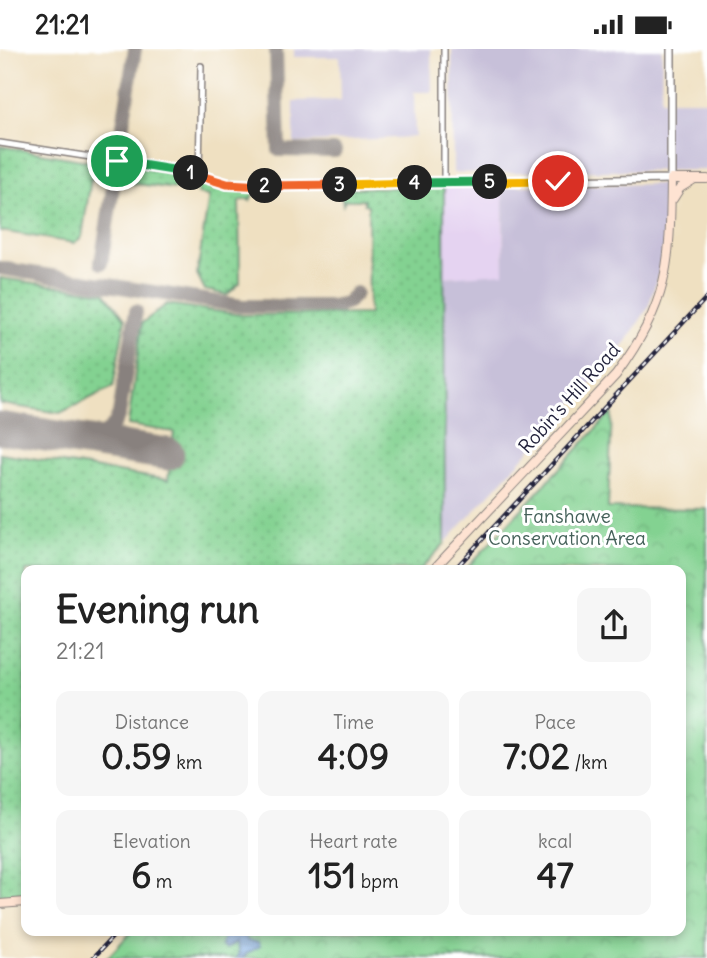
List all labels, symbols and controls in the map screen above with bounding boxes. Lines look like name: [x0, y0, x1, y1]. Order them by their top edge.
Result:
text: 21:21: [35, 8, 90, 41]
pin: [87, 131, 147, 191]
icon: arrive: [98, 142, 136, 180]
pin: [528, 151, 588, 211]
pin: 1: [174, 155, 208, 191]
text: 1: [187, 160, 194, 184]
icon: check: [539, 162, 577, 200]
pin: 4: [398, 165, 432, 201]
pin: 5: [472, 165, 508, 199]
pin: 3: [322, 167, 358, 203]
pin: 2: [247, 169, 282, 203]
text: 5: [484, 169, 495, 193]
text: 4: [409, 170, 420, 194]
text: 3: [334, 172, 345, 196]
text: 2: [259, 173, 270, 197]
street label: Robin's Hill Road: [513, 338, 625, 458]
park label: Fanshawe Conservation Area: [488, 504, 646, 550]
text: Evening run: [56, 586, 259, 633]
button: share: [577, 588, 651, 662]
text: 21:21: [56, 636, 105, 665]
text: Distance: [115, 710, 189, 734]
text: Time: [333, 710, 374, 734]
text: Pace: [535, 710, 576, 734]
text: 0.59: [101, 734, 172, 778]
text: 4:09: [318, 734, 389, 778]
text: 7:02: [503, 734, 570, 778]
text: km: [172, 750, 203, 774]
text: /km: [570, 750, 608, 774]
text: Elevation: [113, 829, 191, 853]
text: Heart rate: [309, 829, 398, 853]
text: kcal: [538, 829, 572, 853]
text: 6: [131, 853, 151, 897]
text: 151: [308, 853, 356, 897]
text: 47: [537, 853, 574, 897]
text: m: [151, 869, 173, 893]
text: bpm: [356, 869, 399, 893]

